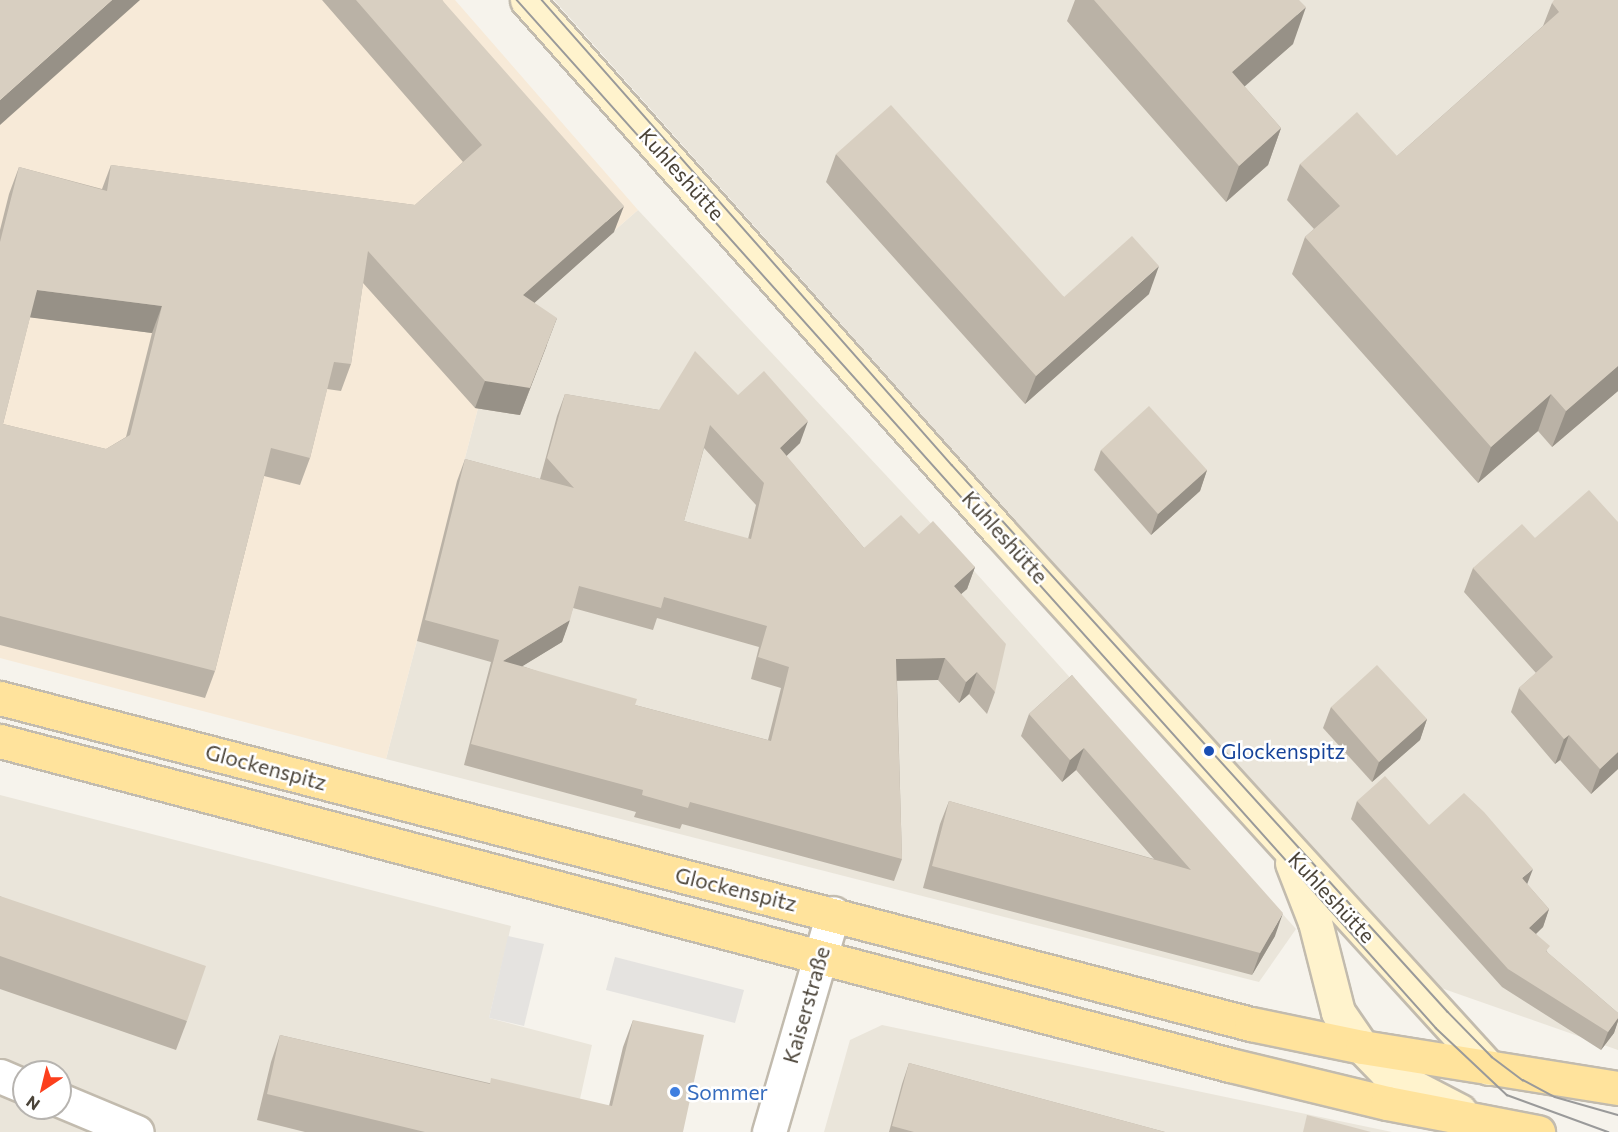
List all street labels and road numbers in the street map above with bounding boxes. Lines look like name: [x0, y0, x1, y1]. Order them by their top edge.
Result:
street label: Kuhleshütte: [634, 123, 730, 225]
street label: Kuhleshütte: [957, 486, 1053, 588]
street label: Glockenspitz: [203, 739, 329, 795]
street label: Kuhleshütte: [1283, 846, 1381, 948]
street label: Glockenspitz: [673, 862, 799, 916]
street label: Kaiserstraße: [777, 944, 835, 1066]

